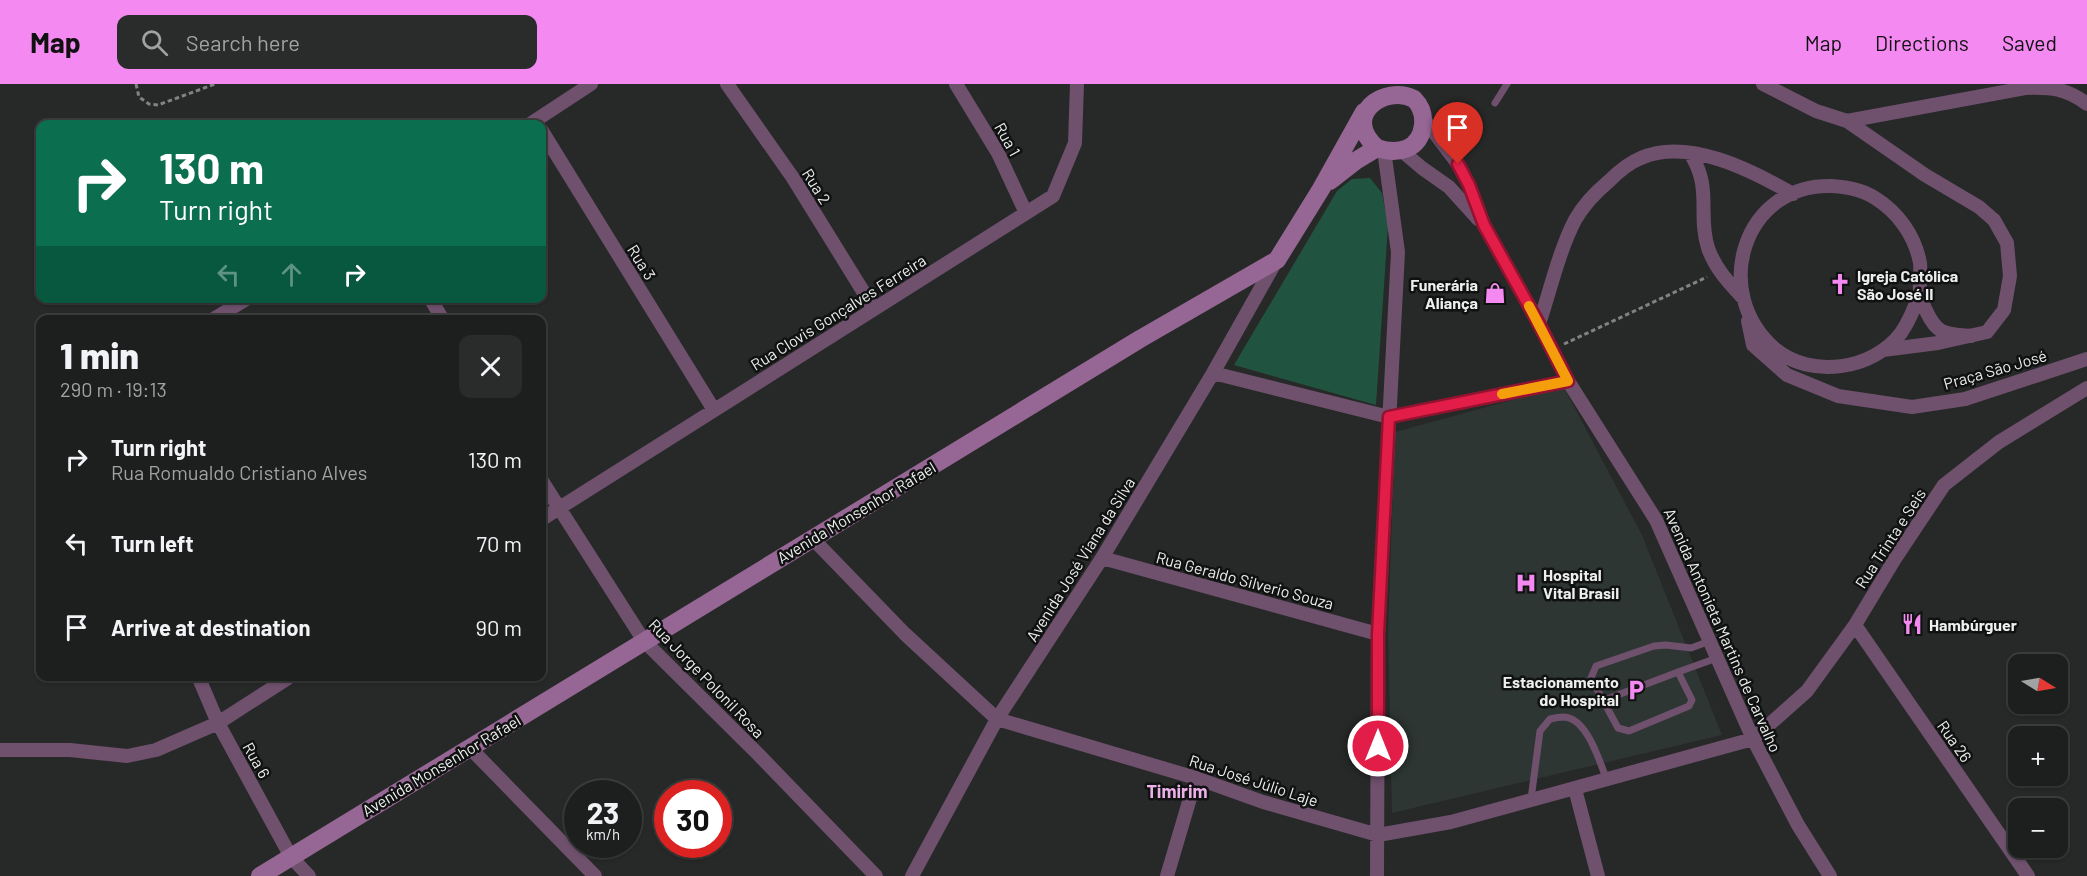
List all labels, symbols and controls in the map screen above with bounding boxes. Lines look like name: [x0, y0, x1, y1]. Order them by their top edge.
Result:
search box: [117, 15, 537, 69]
text: Map: [30, 25, 81, 59]
icon: search: [138, 26, 171, 59]
text: Search here: [186, 29, 300, 55]
text: Map: [1805, 30, 1842, 55]
text: Directions: [1875, 30, 1969, 55]
text: Saved: [2002, 30, 2057, 55]
pin: [1432, 102, 1483, 164]
icon: arrive: [1441, 111, 1474, 144]
street label: Rua 1: [991, 119, 1025, 159]
text: 130 m: [159, 142, 264, 192]
icon: right: [60, 144, 138, 222]
street label: Rua 2: [799, 165, 835, 207]
text: Turn right: [159, 193, 273, 225]
street label: Rua 3: [624, 241, 660, 283]
street label: Rua Clovis Gonçalves Ferreira: [747, 250, 929, 374]
icon: left: [212, 258, 245, 291]
icon: ahead: [275, 258, 308, 291]
icon: right: [338, 258, 371, 291]
place label: Igreja Católica São José II: [1857, 266, 1958, 303]
church icon: Igreja Católica São José II: [1828, 272, 1852, 296]
place label: Funerária Aliança: [1410, 275, 1478, 312]
shop icon: Funerária Aliança: [1483, 281, 1507, 305]
text: 1 min: [60, 333, 139, 376]
button: close: [459, 335, 522, 398]
street label: Praça São José: [1941, 345, 2049, 393]
text: 290 m · 19:13: [60, 377, 167, 401]
text: Turn right: [111, 434, 206, 460]
icon: right: [60, 443, 93, 476]
text: 130 m: [468, 446, 522, 472]
street label: Avenida Monsenhor Rafael: [773, 457, 939, 567]
text: Rua Romualdo Cristiano Alves: [111, 460, 367, 484]
street label: Avenida José Viana da Silva: [1022, 473, 1138, 645]
street label: Rua Trinta e Seis: [1851, 485, 1929, 591]
street label: Avenida Antonieta Martins de Carvalho: [1660, 505, 1786, 755]
icon: left: [60, 527, 93, 560]
text: Turn left: [111, 530, 194, 556]
text: 70 m: [477, 530, 522, 556]
street label: Rua Geraldo Silverio Souza: [1154, 547, 1336, 613]
place label: Hospital Vital Brasil: [1543, 565, 1619, 602]
hospital icon: Hospital Vital Brasil: [1514, 571, 1538, 595]
icon: arrive: [60, 611, 93, 644]
restaurant icon: Hambúrguer: [1900, 612, 1924, 636]
text: Arrive at destination: [111, 614, 310, 640]
text: 90 m: [476, 614, 522, 640]
street label: Rua Jorge Polonil Rosa: [645, 615, 769, 741]
place label: Hambúrguer: [1929, 615, 2017, 634]
north arrow: [2008, 654, 2068, 714]
map controls: [2008, 654, 2068, 858]
place label: Estacionamento do Hospital: [1503, 672, 1619, 709]
parking icon: Estacionamento do Hospital: [1624, 678, 1648, 702]
street label: Avenida Monsenhor Rafael: [358, 710, 524, 820]
position arrow: [1346, 714, 1410, 778]
street label: Rua 26: [1934, 716, 1976, 766]
button: +: [2008, 726, 2068, 786]
street label: Rua 6: [239, 739, 275, 781]
street label: Rua José Júlio Laje: [1187, 750, 1321, 810]
speed limit sign: 30: [654, 780, 732, 858]
district label: Timirim: [1146, 780, 1208, 802]
text: 23: [587, 794, 619, 830]
button: −: [2008, 798, 2068, 858]
text: km/h: [586, 825, 620, 843]

